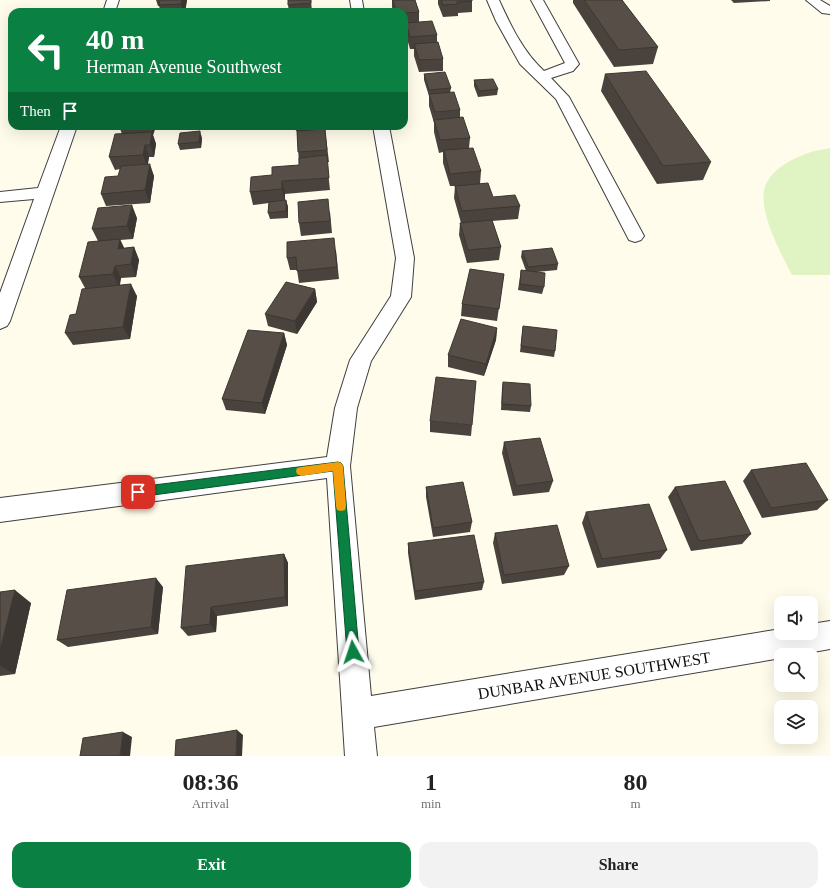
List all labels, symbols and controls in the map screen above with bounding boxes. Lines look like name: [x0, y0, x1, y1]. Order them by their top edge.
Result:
icon: left: [20, 24, 72, 76]
text: 40 m: [86, 24, 144, 55]
text: Herman Avenue Southwest: [86, 57, 282, 77]
icon: arrive: [59, 100, 81, 122]
text: Then: [20, 103, 51, 119]
pin: [121, 475, 155, 509]
icon: arrive: [127, 481, 149, 503]
map controls: [774, 596, 818, 744]
button: sound: [774, 596, 818, 640]
position arrow: [332, 631, 374, 673]
button: search: [774, 648, 818, 692]
street label: DUNBAR AVENUE SOUTHWEST: [477, 649, 712, 702]
button: layers: [774, 700, 818, 744]
text: 08:36: [182, 769, 238, 795]
text: 1: [425, 769, 437, 795]
text: 80: [624, 769, 648, 795]
text: Arrival: [192, 796, 229, 811]
text: min: [421, 796, 441, 811]
text: m: [630, 796, 641, 811]
button: Exit: [12, 842, 411, 888]
button: Share: [419, 842, 818, 888]

